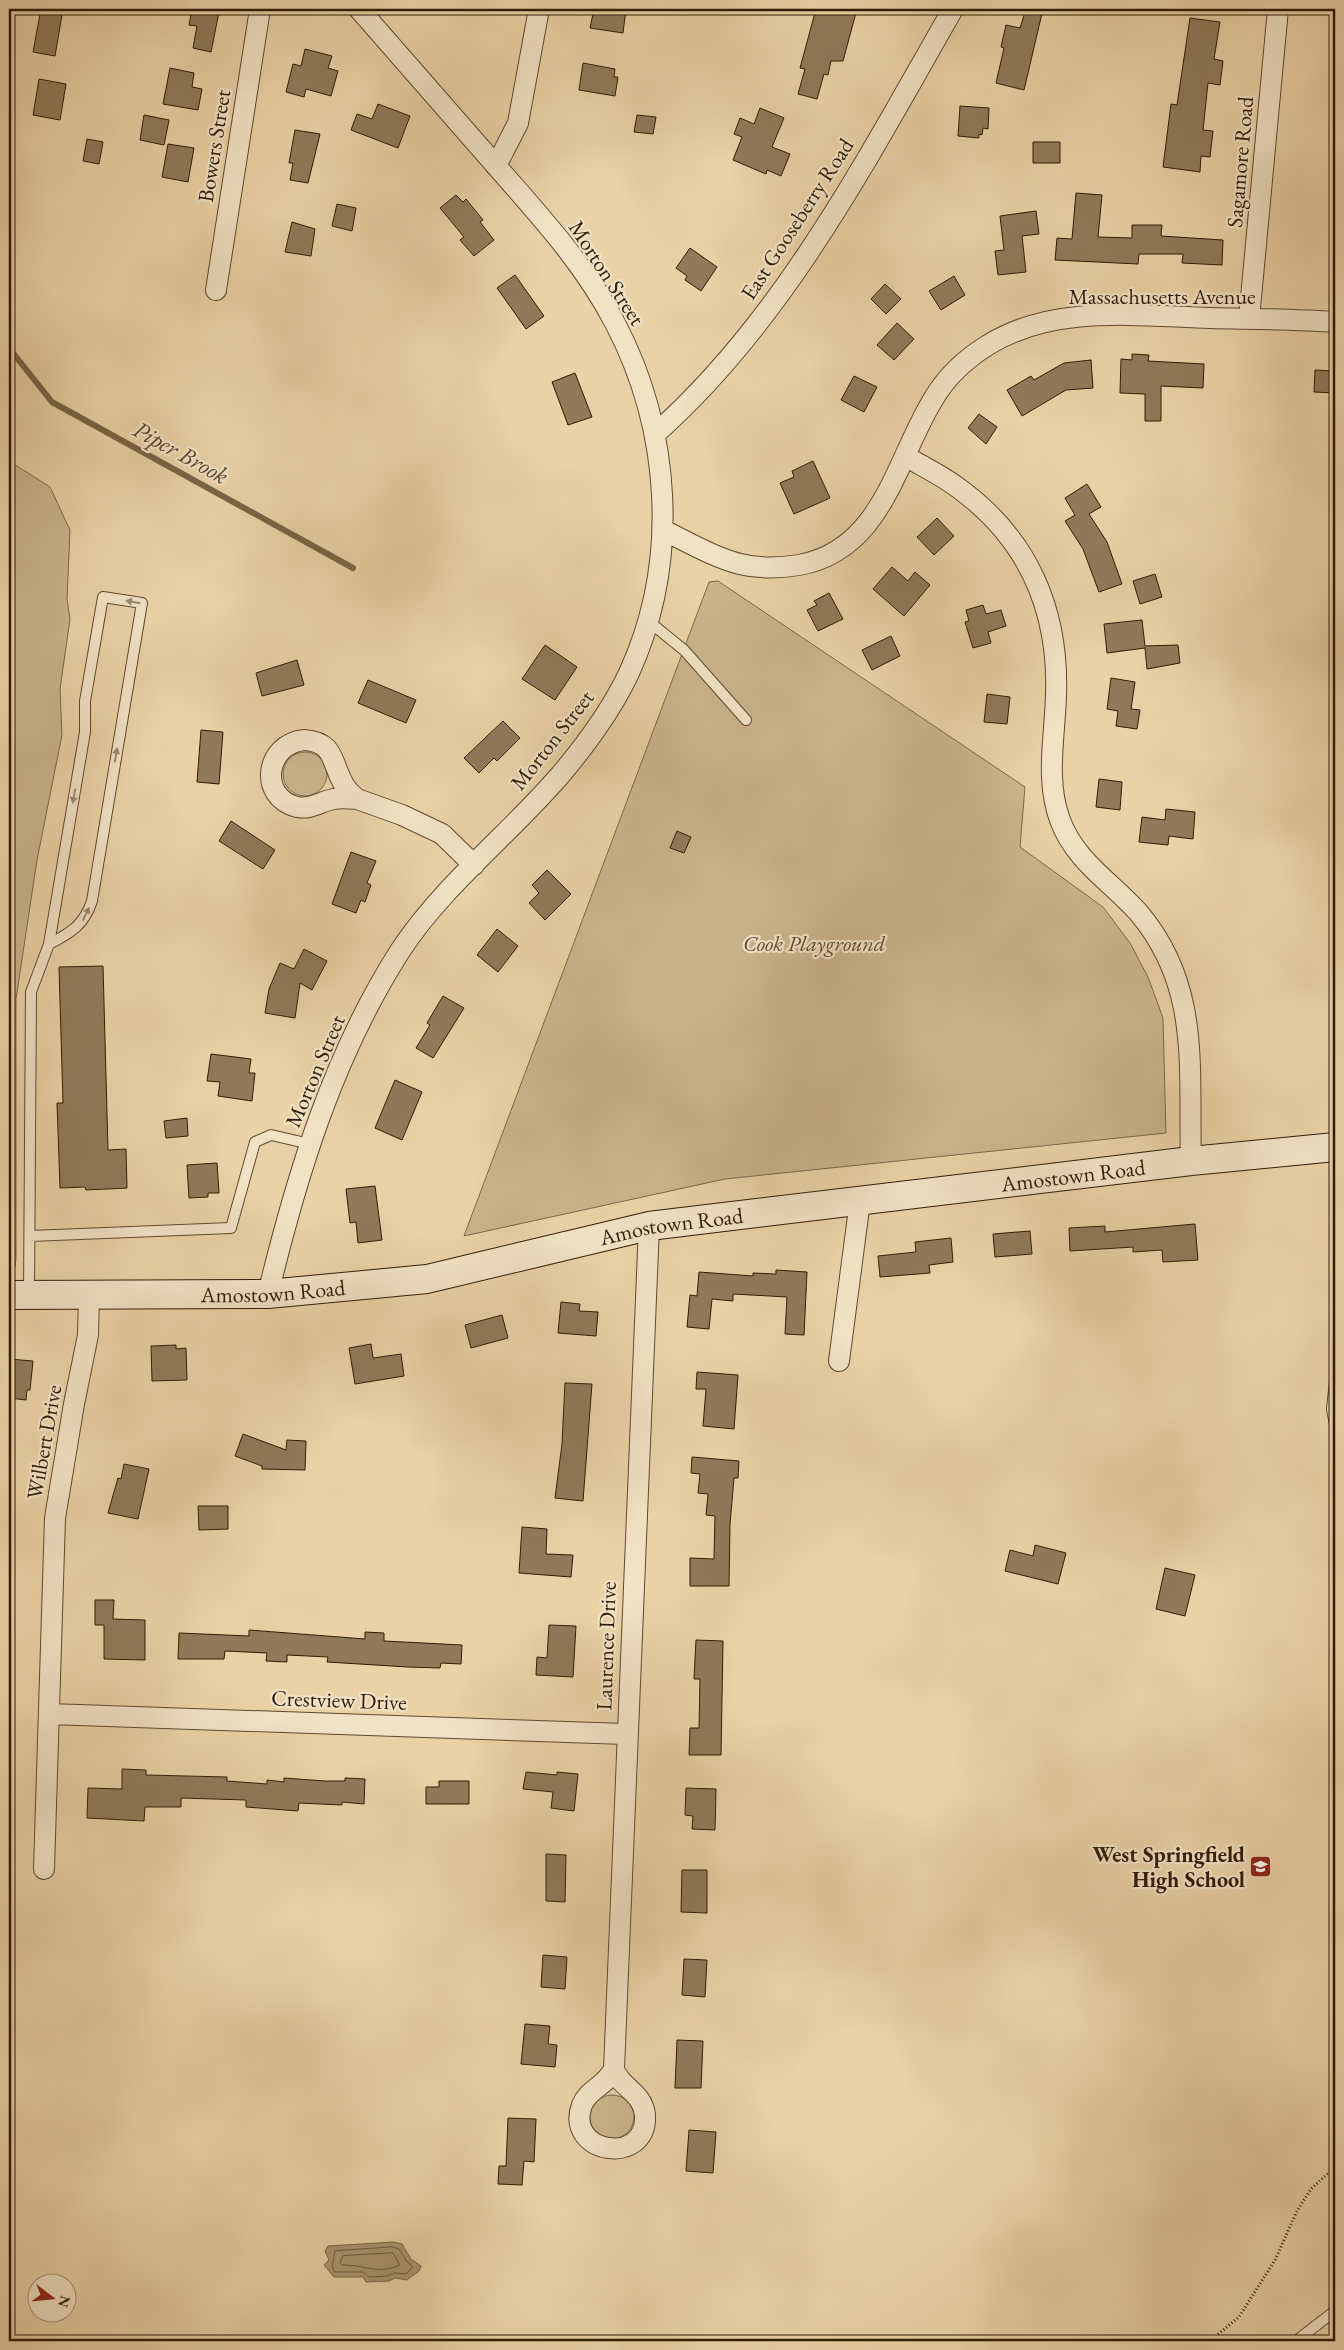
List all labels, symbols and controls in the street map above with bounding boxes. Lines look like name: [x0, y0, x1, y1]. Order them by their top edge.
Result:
street label: Bowers Street: [191, 87, 237, 204]
street label: Sagamore Road: [1220, 94, 1260, 229]
street label: East Gooseberry Road: [734, 132, 861, 305]
street label: Morton Street: [562, 215, 652, 331]
street label: Massachusetts Avenue: [1068, 282, 1256, 311]
water label: Piper Brook: [128, 413, 234, 491]
one-way arrow: [125, 597, 141, 605]
street label: Morton Street: [504, 684, 600, 796]
one-way arrow: [113, 746, 121, 762]
one-way arrow: [70, 789, 78, 805]
one-way arrow: [82, 907, 90, 921]
park label: Cook Playground: [743, 929, 886, 958]
street label: Morton Street: [278, 1010, 352, 1132]
street label: Amostown Road: [998, 1152, 1148, 1198]
street label: Amostown Road: [596, 1200, 745, 1252]
street label: Amostown Road: [199, 1272, 347, 1309]
street label: Wilbert Drive: [20, 1382, 68, 1502]
street label: Laurence Drive: [589, 1580, 623, 1711]
street label: Crestview Drive: [271, 1683, 408, 1717]
place label: West Springfield High School: [1092, 1840, 1245, 1894]
school or university icon: West Springfield High School: [1249, 1855, 1273, 1879]
north arrow: [28, 2272, 78, 2322]
text: N: [54, 2294, 75, 2310]

